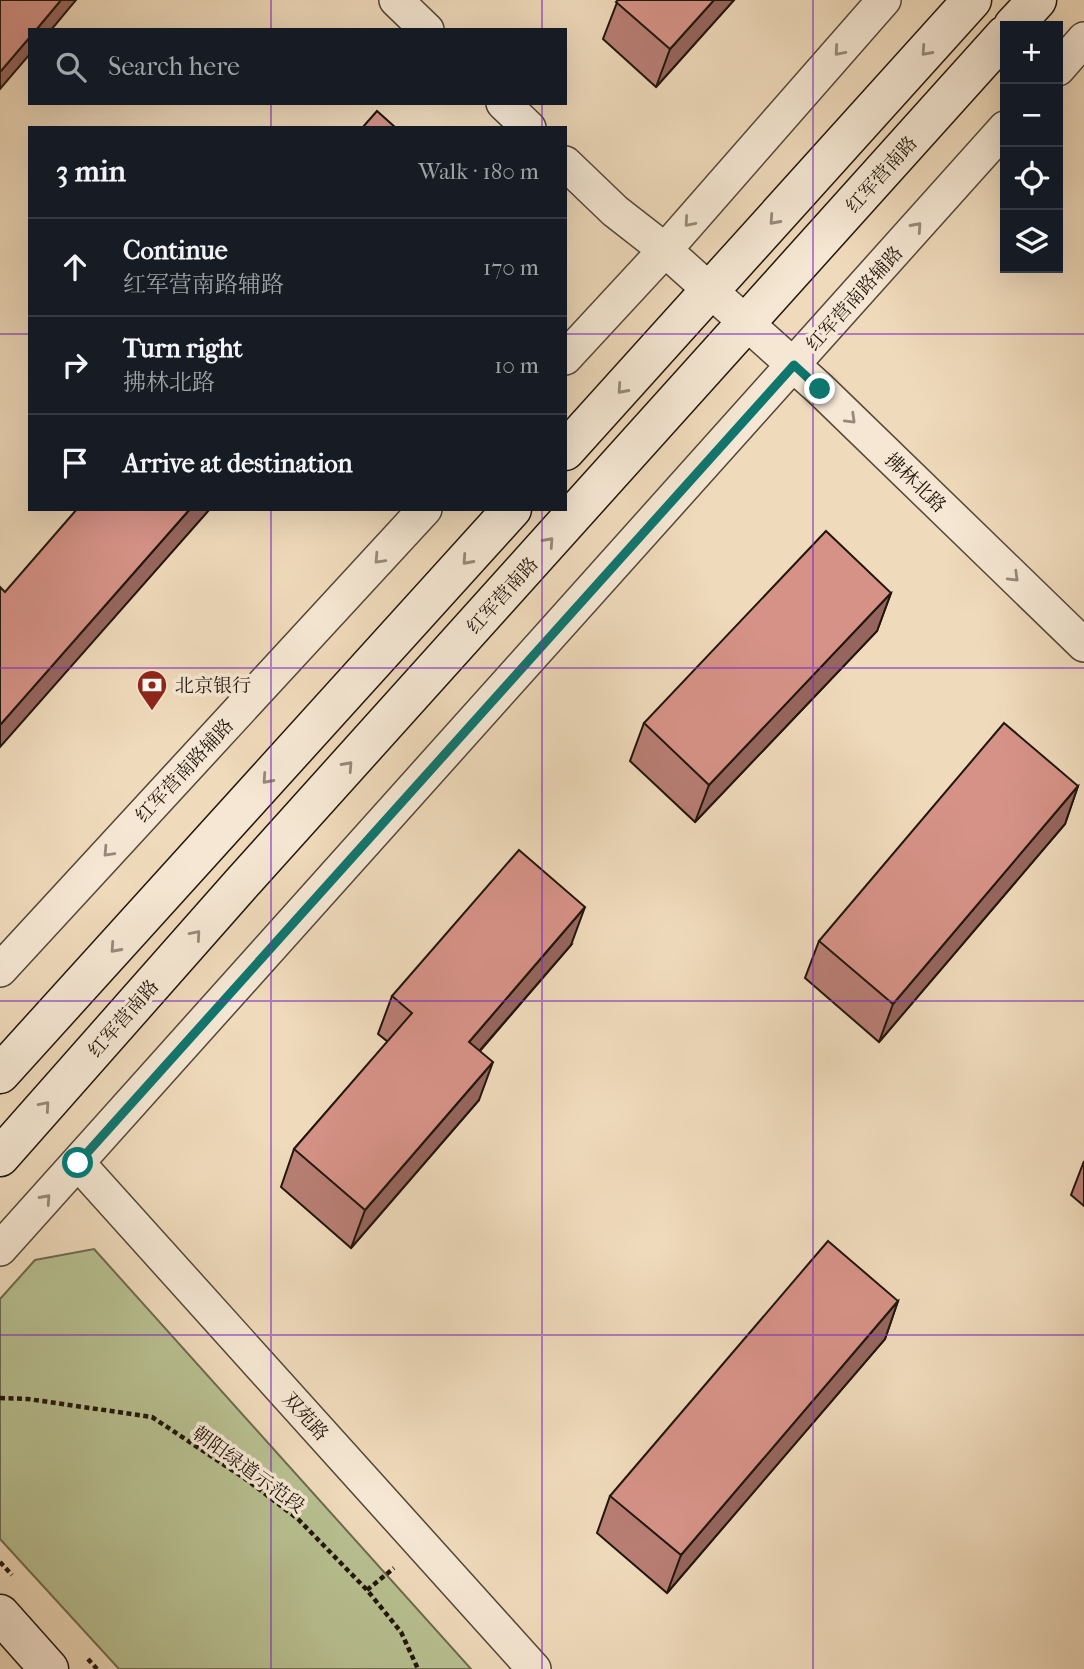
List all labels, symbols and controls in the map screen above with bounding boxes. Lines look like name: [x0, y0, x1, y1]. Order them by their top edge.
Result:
map controls: [1000, 21, 1063, 273]
button: +: [1000, 21, 1063, 84]
search box: [28, 28, 567, 105]
one-way arrow: [835, 43, 847, 56]
one-way arrow: [922, 43, 935, 56]
icon: search: [52, 48, 90, 86]
text: Search here: [108, 51, 240, 82]
button: −: [1000, 84, 1063, 147]
street label: 红军营南路: [842, 132, 922, 217]
button: locate: [1000, 147, 1063, 210]
text: 3 min: [56, 154, 126, 189]
text: Walk · 180 m: [418, 158, 539, 185]
button: layers: [1000, 210, 1063, 273]
one-way arrow: [770, 212, 782, 225]
one-way arrow: [685, 214, 697, 227]
one-way arrow: [909, 222, 921, 235]
text: Continue: [123, 235, 228, 266]
street label: 红军营南路辅路: [802, 242, 907, 355]
icon: ahead: [56, 248, 94, 286]
text: 170 m: [483, 254, 539, 281]
text: 红军营南路辅路: [123, 271, 284, 298]
text: Turn right: [123, 333, 243, 364]
icon: right: [56, 346, 94, 384]
text: 10 m: [494, 352, 539, 379]
text: 拂林北路: [123, 369, 215, 396]
route end: [804, 373, 835, 404]
one-way arrow: [618, 381, 630, 394]
one-way arrow: [843, 410, 856, 423]
icon: arrive: [56, 444, 94, 482]
text: Arrive at destination: [123, 448, 353, 479]
street label: 拂林北路: [880, 448, 950, 517]
one-way arrow: [541, 538, 553, 551]
one-way arrow: [375, 551, 387, 564]
one-way arrow: [462, 552, 475, 565]
street label: 红军营南路: [463, 553, 543, 638]
one-way arrow: [1006, 568, 1019, 581]
bank icon: 北京银行: [135, 668, 169, 712]
place label: 北京银行: [175, 675, 251, 697]
street label: 红军营南路辅路: [131, 715, 238, 827]
one-way arrow: [339, 761, 352, 774]
one-way arrow: [263, 771, 276, 784]
one-way arrow: [104, 844, 117, 857]
one-way arrow: [188, 931, 200, 944]
one-way arrow: [110, 940, 123, 953]
street label: 红军营南路: [84, 976, 163, 1062]
one-way arrow: [37, 1101, 49, 1114]
route start: [62, 1147, 93, 1178]
one-way arrow: [38, 1194, 50, 1207]
street label: 双苑路: [278, 1388, 333, 1445]
street label: 朝阳绿道示范段: [188, 1422, 309, 1518]

